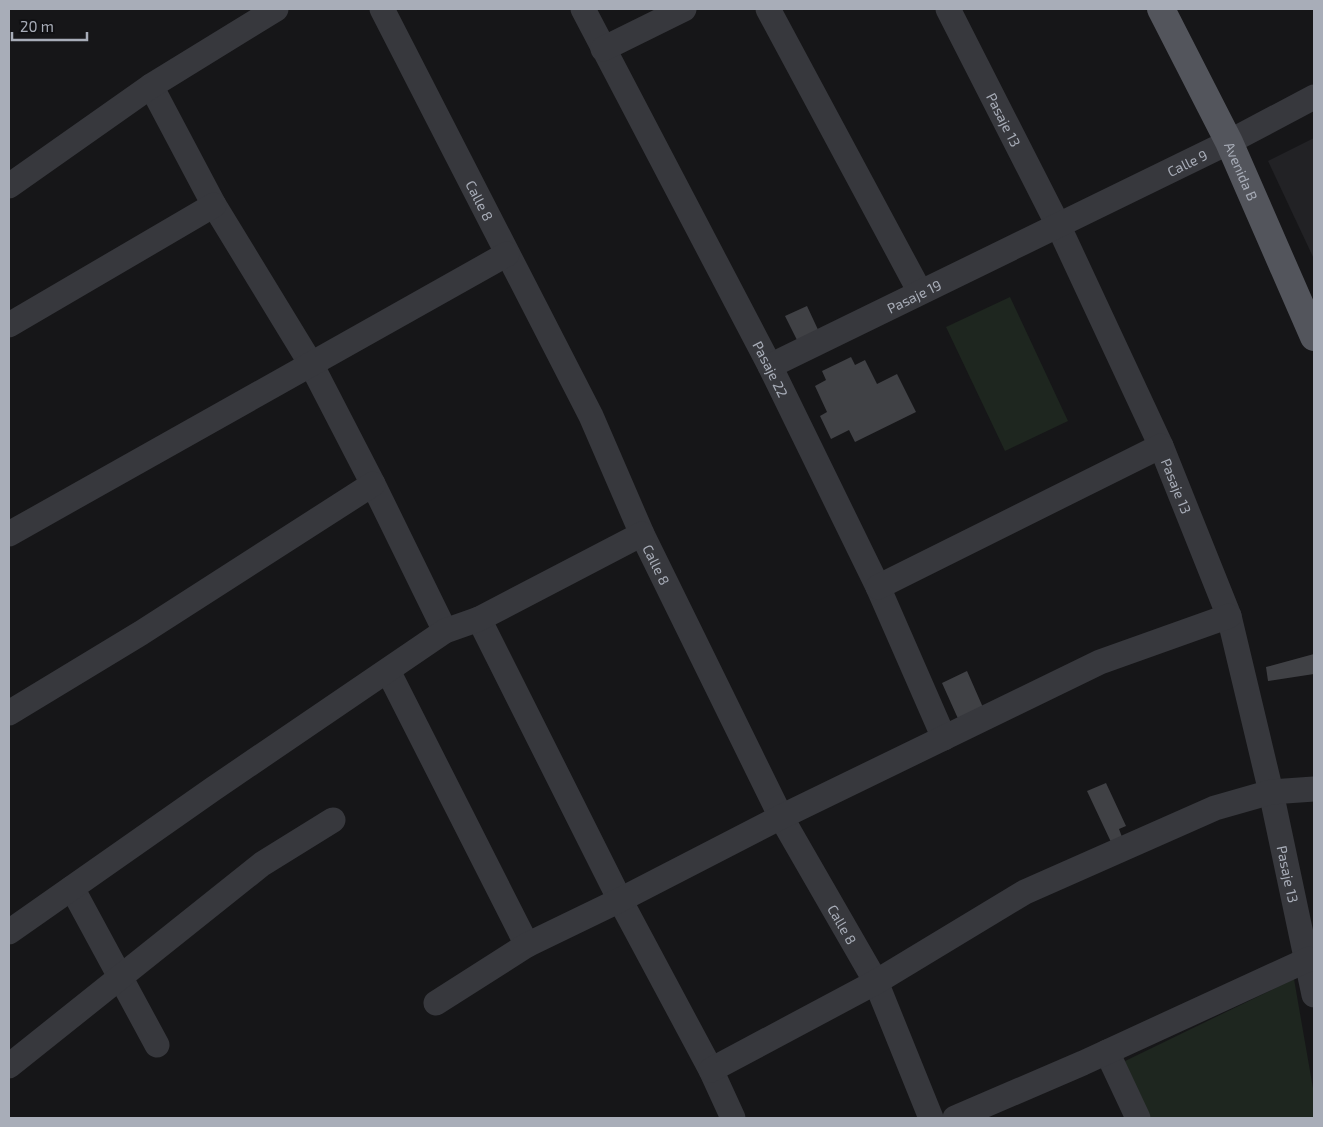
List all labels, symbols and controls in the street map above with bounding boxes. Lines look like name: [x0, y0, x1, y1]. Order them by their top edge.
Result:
scale bar: [12, 10, 88, 42]
text: 20 m: [20, 17, 54, 35]
street label: Pasaje 13: [983, 90, 1025, 149]
street label: Avenida B: [1221, 139, 1262, 203]
street label: Calle 9: [1164, 146, 1210, 179]
street label: Calle 8: [463, 177, 498, 223]
street label: Pasaje 19: [884, 275, 944, 316]
street label: Pasaje 22: [750, 338, 792, 400]
street label: Pasaje 13: [1158, 456, 1196, 516]
street label: Calle 8: [640, 541, 674, 588]
street label: Pasaje 13: [1274, 844, 1303, 904]
street label: Calle 8: [825, 901, 861, 947]

